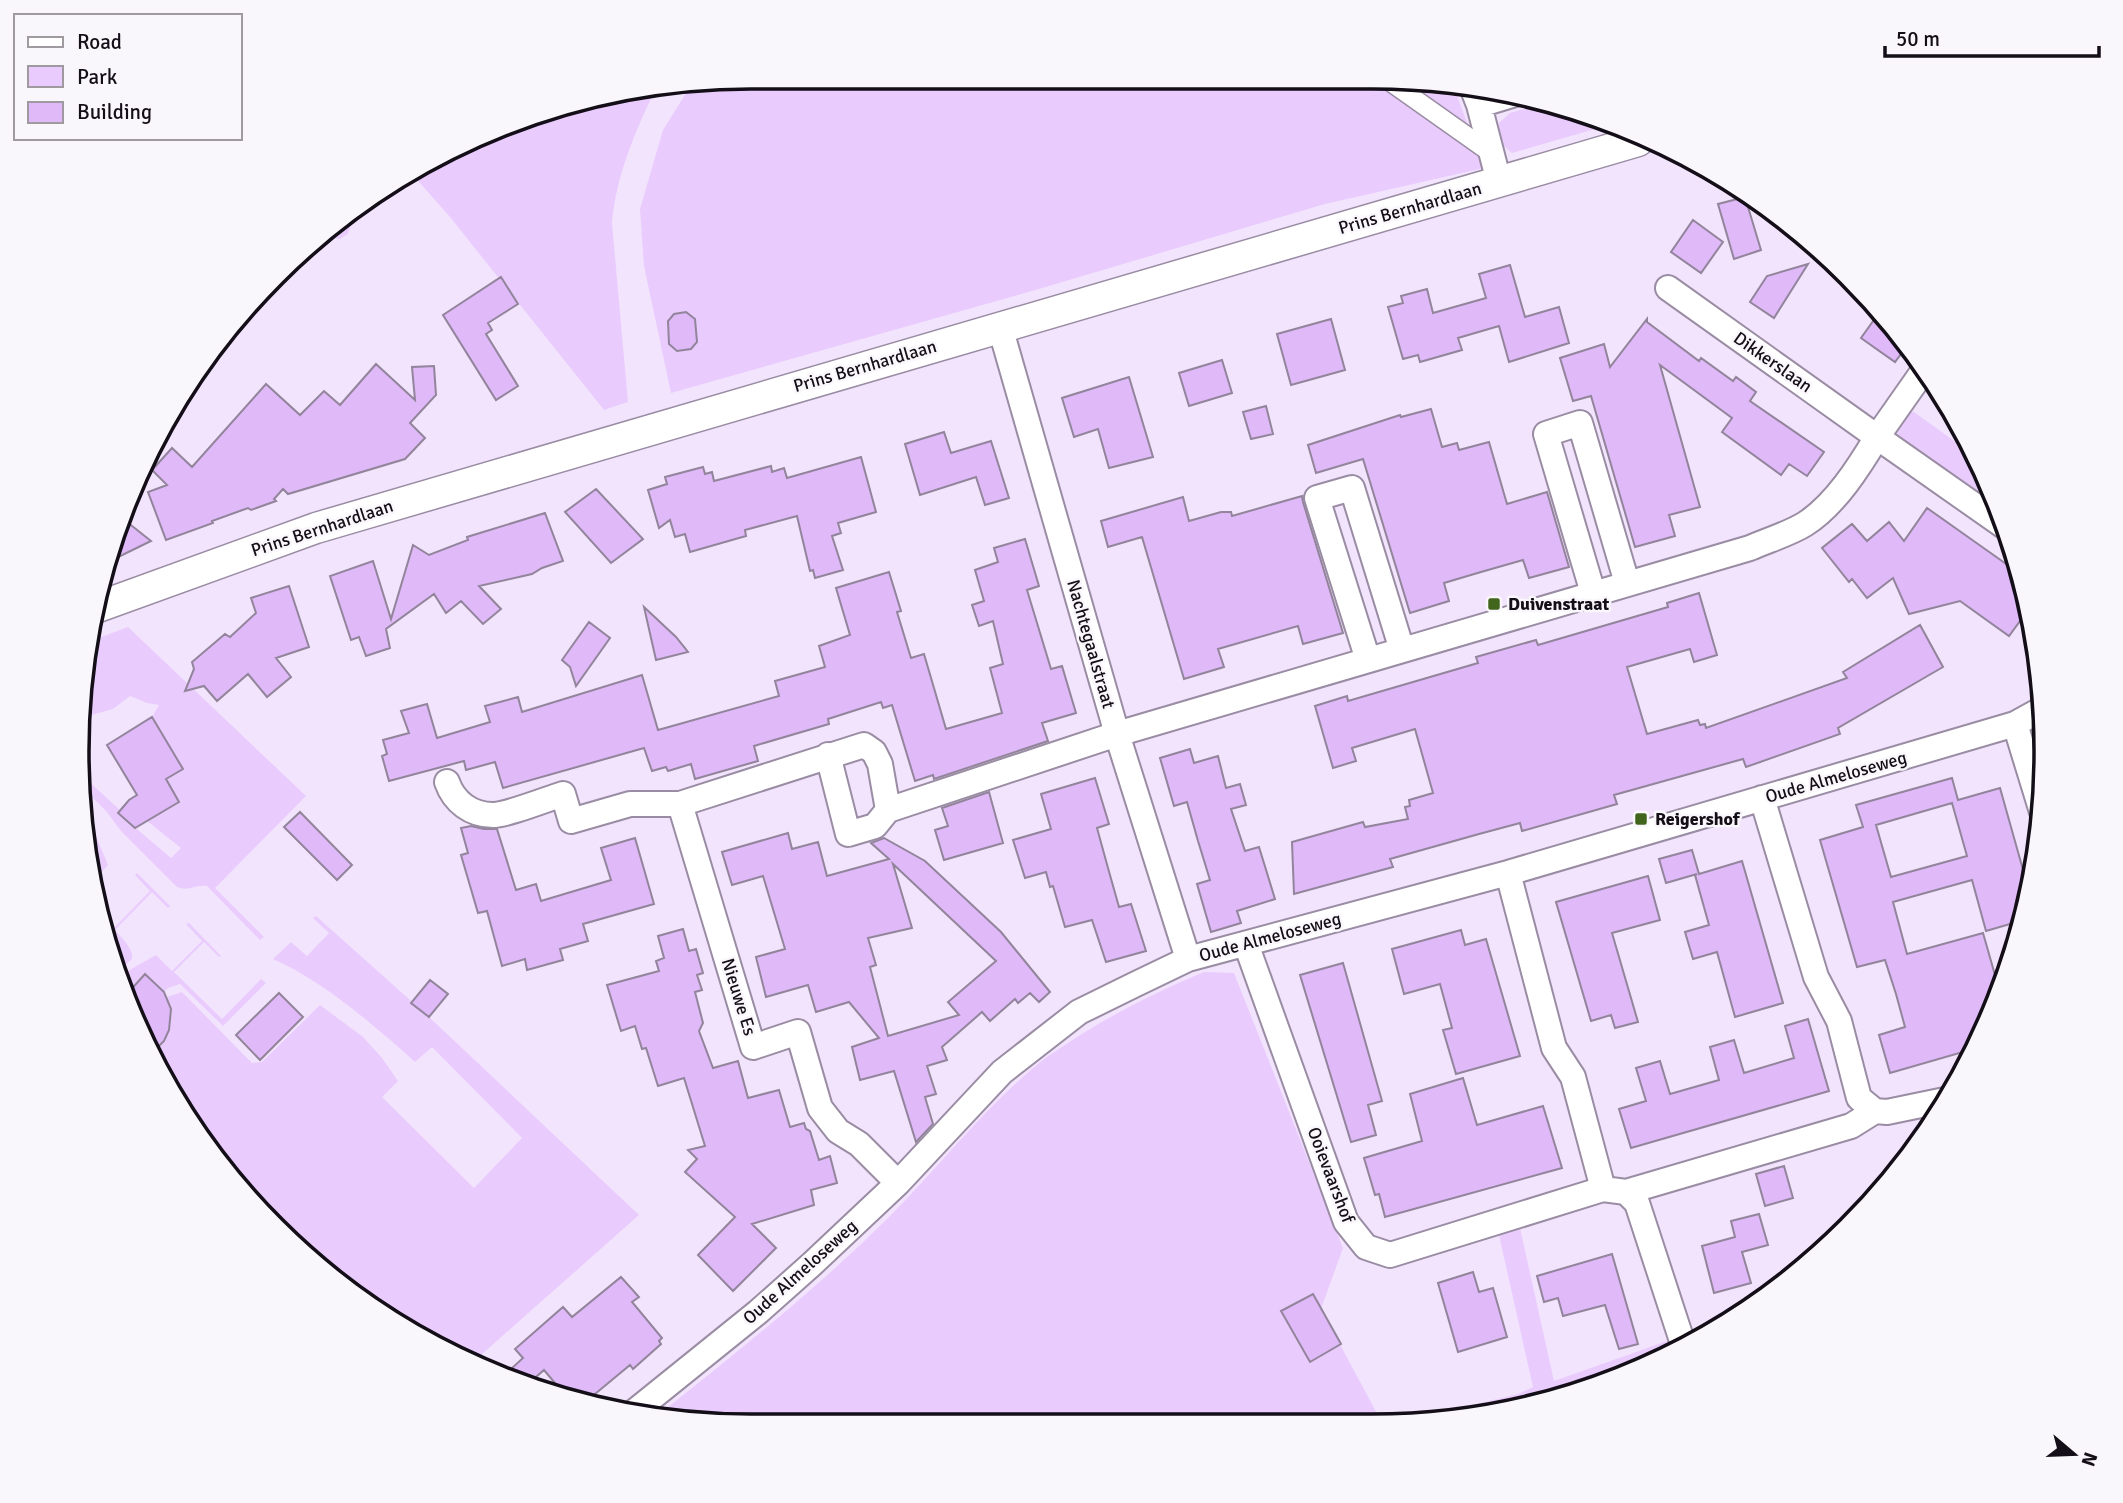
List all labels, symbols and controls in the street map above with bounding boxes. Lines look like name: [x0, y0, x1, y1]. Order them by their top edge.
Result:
legend: [14, 14, 242, 140]
scale bar: [1885, 14, 2098, 58]
text: 50 m: [1896, 26, 1940, 52]
text: Road: [77, 29, 122, 55]
text: Park: [77, 64, 118, 90]
text: Building: [77, 99, 152, 125]
street label: Prins Bernhardlaan: [1336, 177, 1484, 239]
street label: Dikkerslaan: [1729, 327, 1817, 397]
street label: Prins Bernhardlaan: [791, 335, 939, 397]
street label: Prins Bernhardlaan: [248, 495, 396, 561]
street label: Nachtegaalstraat: [1062, 577, 1120, 711]
place label: Duivenstraat: [1508, 593, 1609, 615]
marker: Duivenstraat: [1486, 596, 1502, 612]
street label: Oude Almeloseweg: [1763, 746, 1909, 808]
place label: Reigershof: [1655, 808, 1741, 830]
marker: Reigershof: [1633, 811, 1649, 827]
street label: Oude Almeloseweg: [1197, 907, 1343, 967]
street label: Nieuwe Es: [717, 956, 761, 1038]
street label: Ooievaarshof: [1303, 1124, 1360, 1227]
street label: Oude Almeloseweg: [738, 1215, 862, 1329]
north arrow: [2039, 1419, 2109, 1489]
text: N: [2076, 1449, 2103, 1469]

